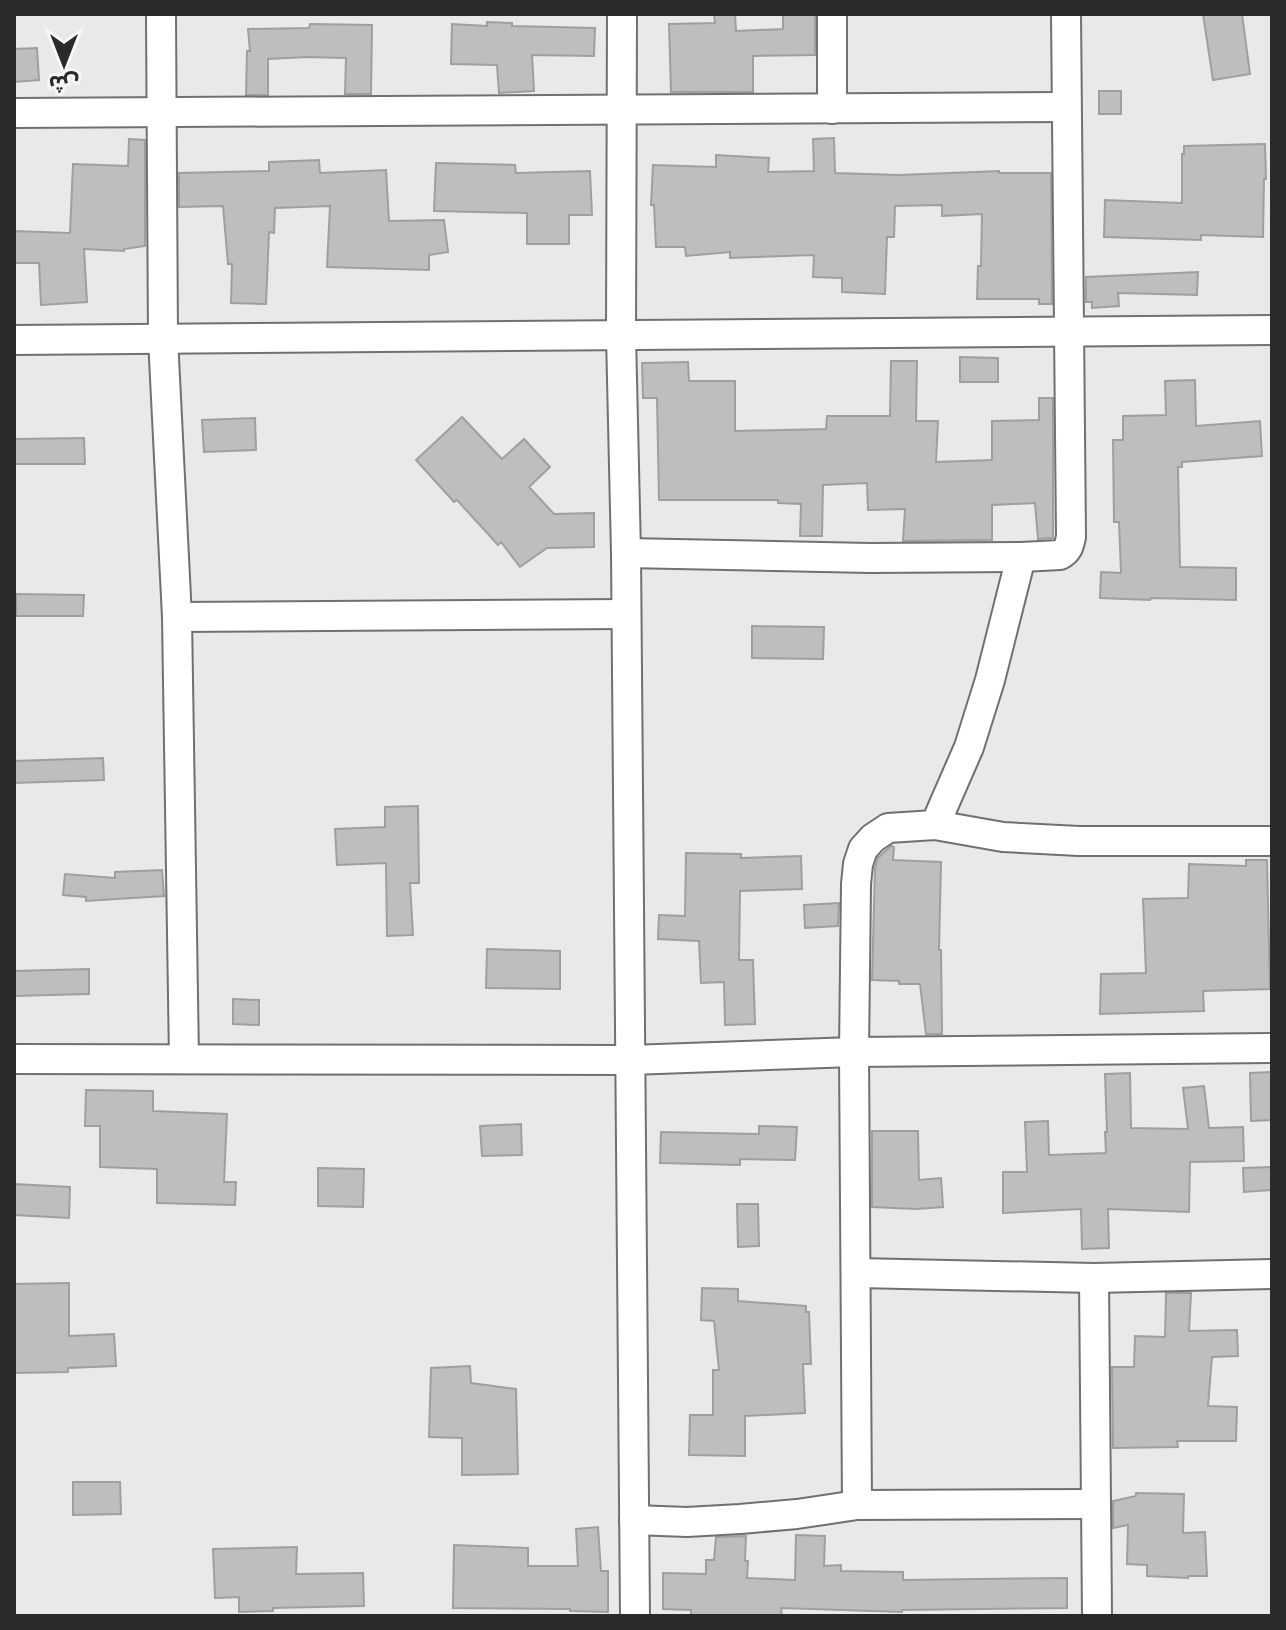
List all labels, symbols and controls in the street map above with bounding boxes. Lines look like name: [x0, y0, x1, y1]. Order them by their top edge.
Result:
north arrow: [24, 24, 104, 104]
text: ش: [49, 70, 79, 99]

